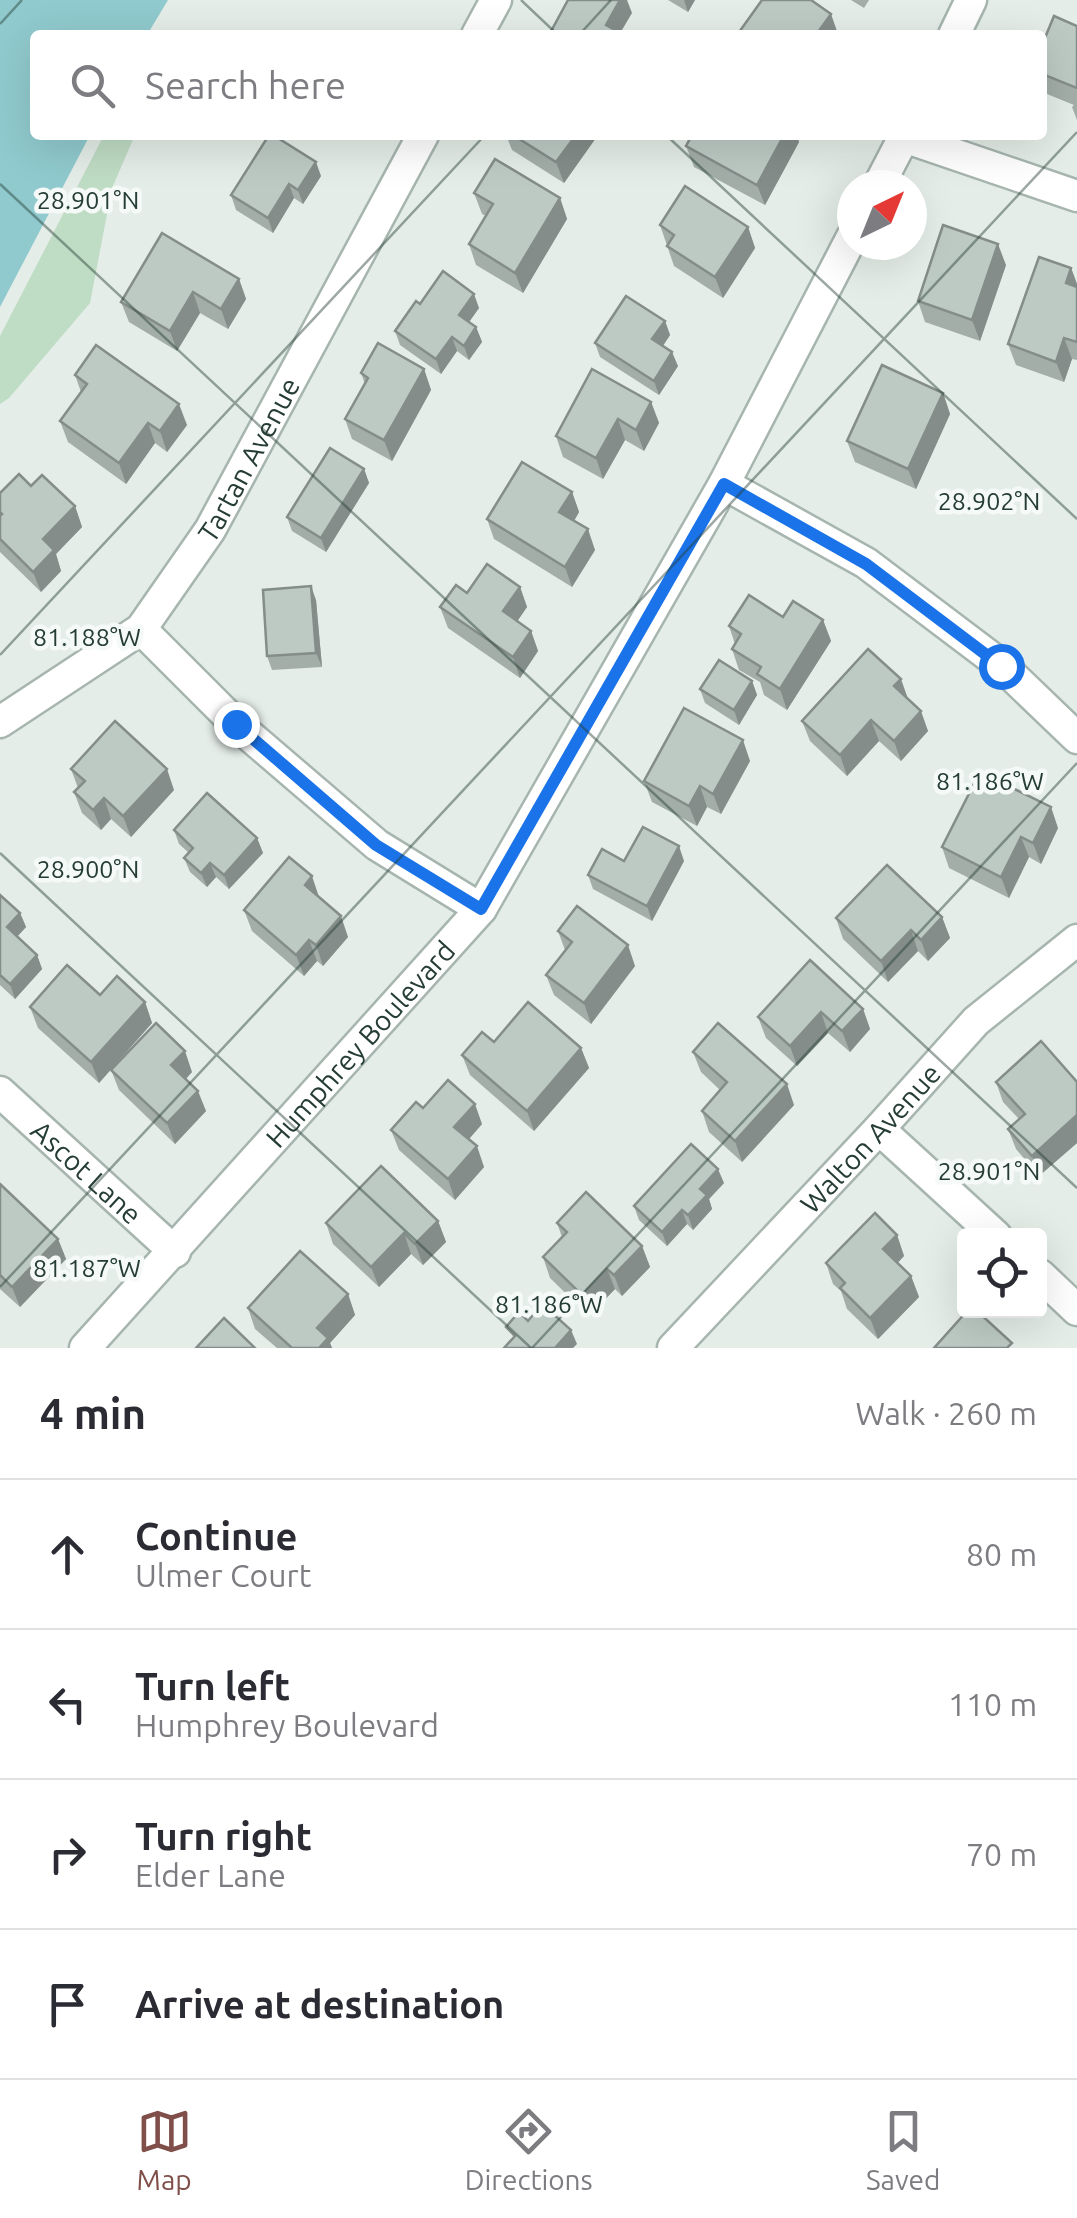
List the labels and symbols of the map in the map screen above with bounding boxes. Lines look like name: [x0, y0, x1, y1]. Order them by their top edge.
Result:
north arrow: [837, 170, 927, 260]
text: 28.901°N: [37, 186, 139, 214]
street label: Tartan Avenue: [191, 372, 305, 547]
text: 28.902°N: [938, 487, 1040, 515]
text: 81.188°W: [33, 623, 141, 651]
route start: [979, 644, 1025, 690]
route end: [214, 702, 260, 748]
text: 81.186°W: [936, 767, 1044, 795]
text: 28.900°N: [37, 855, 139, 883]
street label: Humphrey Boulevard: [259, 934, 460, 1153]
street label: Walton Avenue: [794, 1057, 946, 1218]
street label: Ascot Lane: [26, 1114, 148, 1230]
text: 28.901°N: [938, 1157, 1040, 1185]
text: 81.187°W: [33, 1254, 141, 1282]
text: 81.186°W: [495, 1290, 603, 1318]

